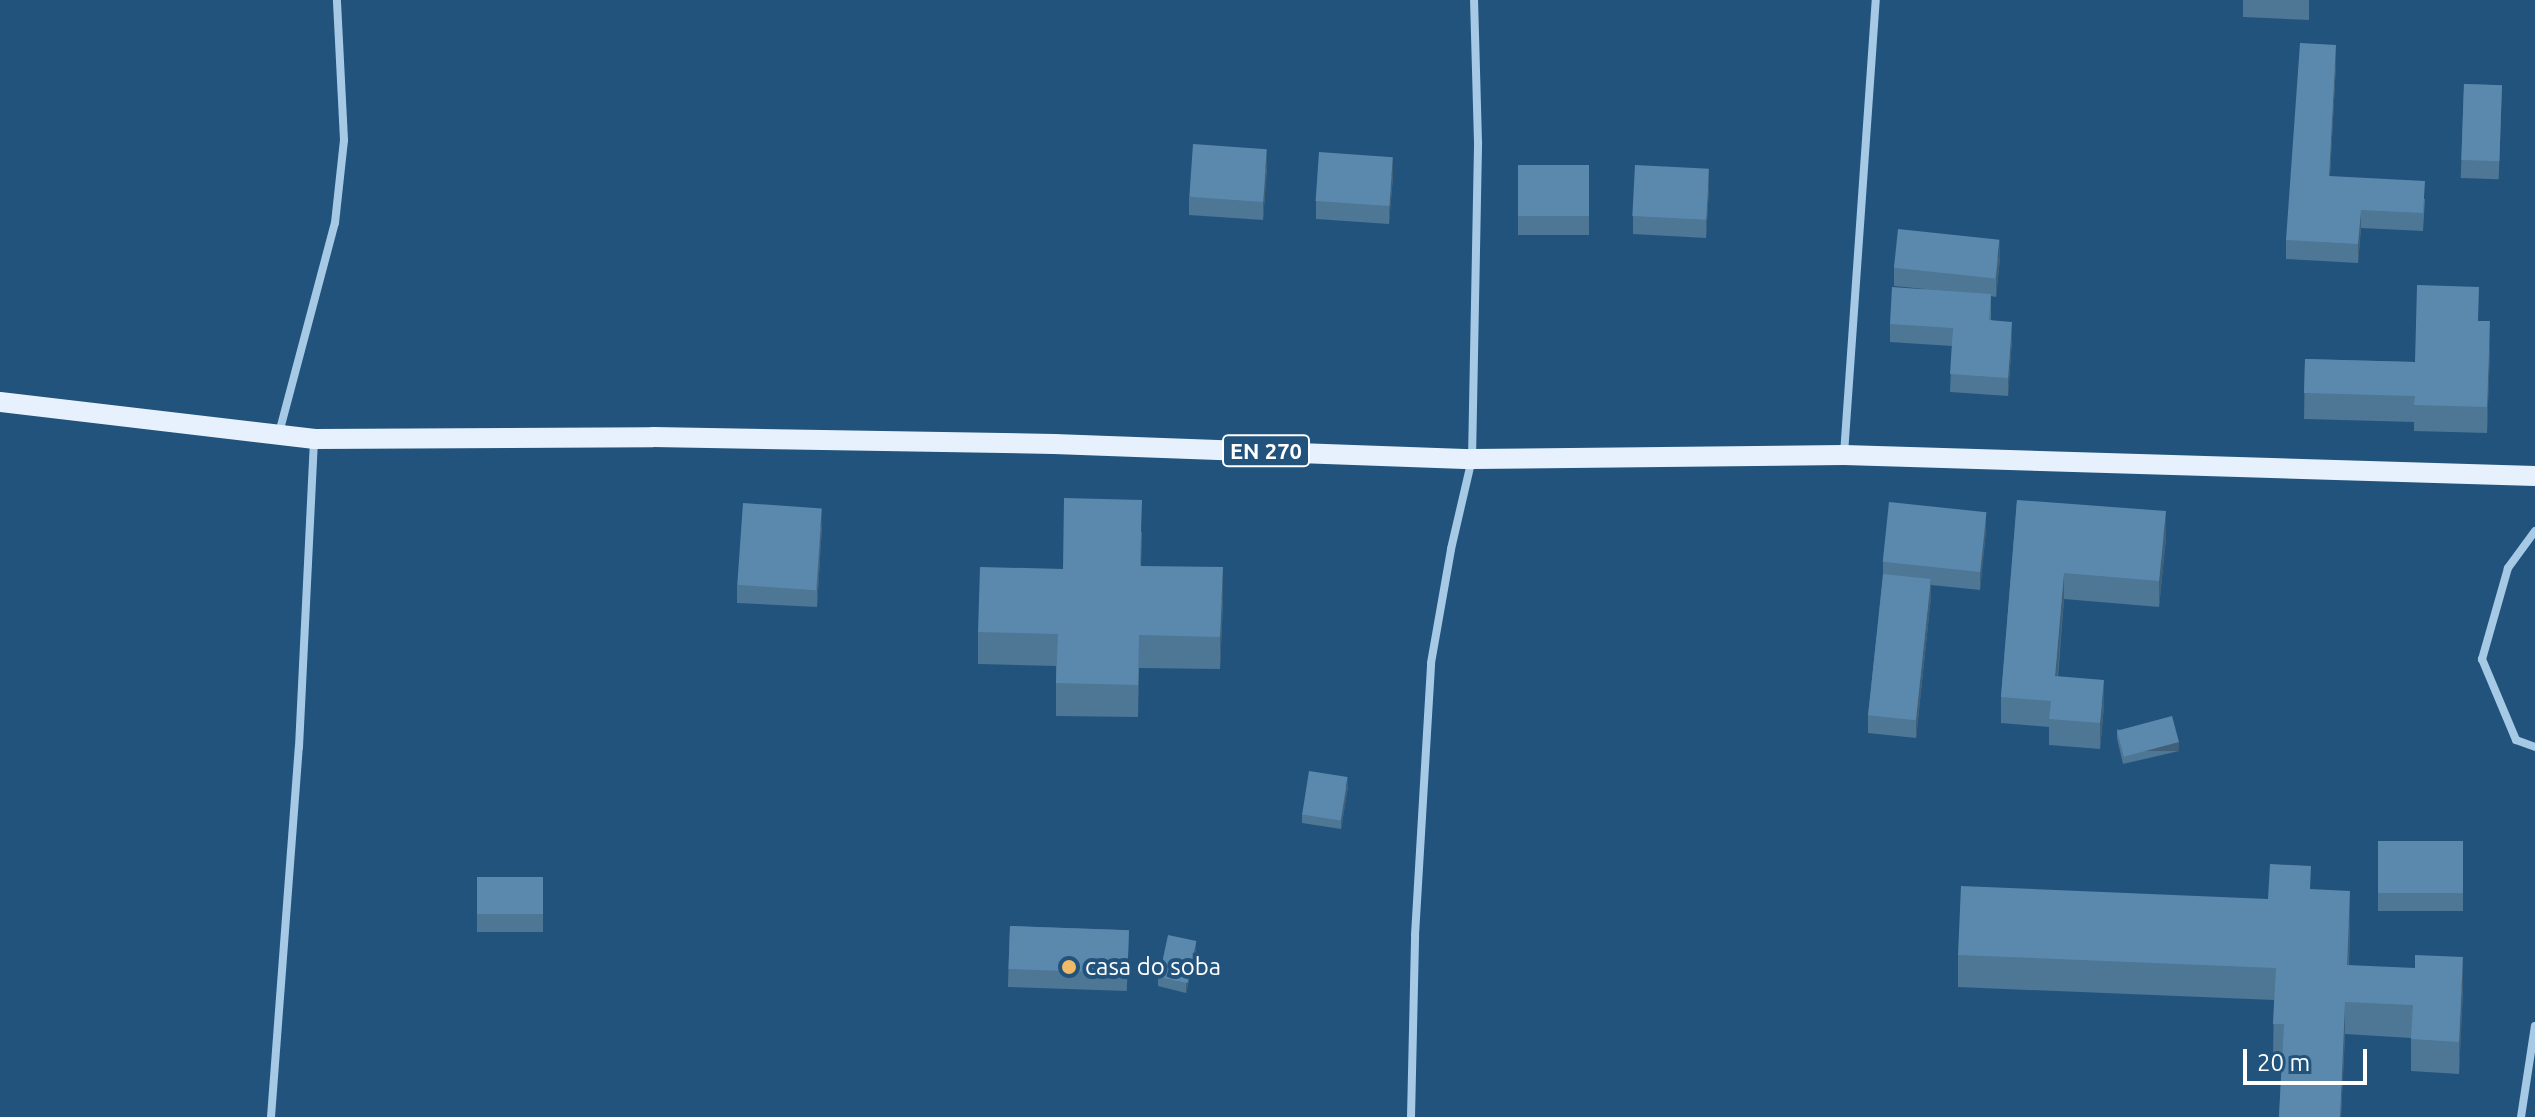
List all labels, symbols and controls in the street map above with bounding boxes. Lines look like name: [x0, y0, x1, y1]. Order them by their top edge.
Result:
road number: EN 270: [1222, 433, 1310, 469]
place label: casa do soba: [1085, 953, 1221, 981]
marker: casa do soba: [1060, 958, 1078, 976]
scale bar: [2247, 1033, 2371, 1083]
text: 20 m: [2257, 1049, 2310, 1076]

